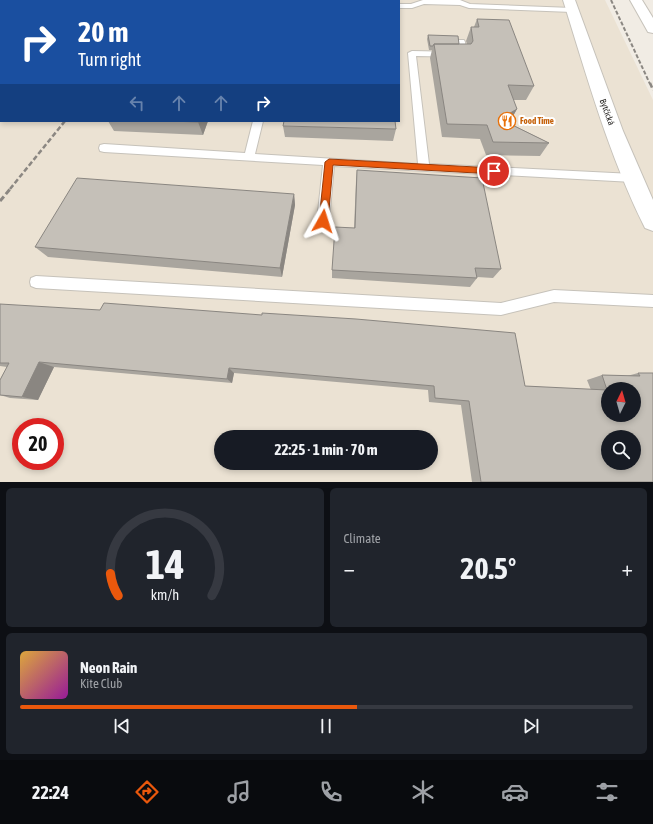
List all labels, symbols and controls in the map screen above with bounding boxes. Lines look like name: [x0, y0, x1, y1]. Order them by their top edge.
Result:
icon: right: [12, 16, 64, 68]
text: 20 m: [78, 16, 128, 48]
text: Turn right: [78, 49, 141, 70]
icon: left: [126, 92, 148, 114]
icon: ahead: [168, 92, 190, 114]
icon: ahead: [210, 92, 232, 114]
icon: right: [252, 92, 274, 114]
street label: Bytčická: [598, 97, 616, 127]
restaurant icon: Food Time: [497, 111, 517, 131]
place label: Food Time: [520, 116, 554, 126]
pin: [477, 154, 511, 188]
icon: arrive: [483, 160, 505, 182]
position arrow: [302, 200, 344, 242]
north arrow: [601, 382, 641, 422]
map controls: [601, 382, 641, 470]
speed limit sign: 20: [12, 418, 64, 470]
button: search: [601, 430, 641, 470]
text: 22:25 · 1 min · 70 m: [274, 441, 378, 458]
text: Climate: [344, 531, 381, 546]
text: 14: [145, 539, 184, 587]
text: 20.5°: [460, 551, 516, 585]
text: −: [344, 555, 355, 581]
text: +: [622, 555, 633, 581]
text: km/h: [151, 586, 179, 602]
text: Neon Rain: [80, 659, 137, 676]
text: Kite Club: [80, 676, 122, 691]
icon: previous: [111, 715, 133, 737]
icon: pause: [315, 715, 337, 737]
icon: next: [520, 715, 542, 737]
icon: directions: [133, 778, 161, 806]
icon: music: [225, 778, 253, 806]
icon: phone: [317, 778, 345, 806]
icon: climate: [409, 778, 437, 806]
icon: car: [501, 778, 529, 806]
icon: filters: [593, 778, 621, 806]
text: 22:24: [32, 782, 69, 803]

